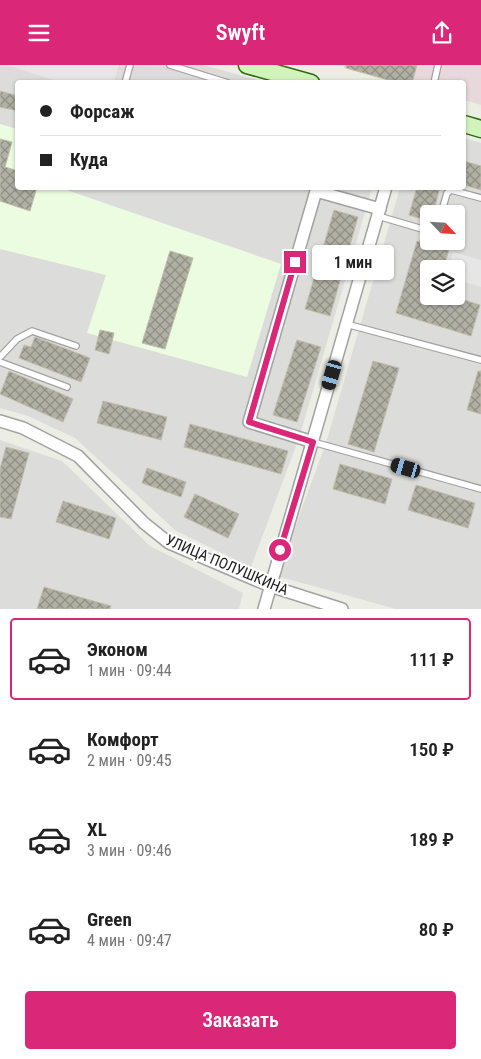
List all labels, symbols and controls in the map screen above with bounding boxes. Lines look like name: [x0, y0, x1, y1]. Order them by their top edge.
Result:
icon: menu: [25, 19, 53, 47]
icon: share: [428, 19, 456, 47]
text: Swyft: [216, 20, 265, 45]
text: Форсаж: [70, 100, 135, 123]
text: Куда: [70, 148, 108, 171]
north arrow: [420, 205, 465, 250]
map controls: [420, 205, 465, 305]
callout: 1 мин: [312, 245, 395, 279]
route end: [284, 251, 306, 273]
text: 1 мин: [334, 253, 372, 272]
button: layers: [420, 260, 465, 305]
car: [320, 359, 343, 391]
car: [389, 457, 422, 479]
street label: УЛИЦА ПОЛУШКИНА: [163, 531, 291, 599]
route start: [269, 539, 291, 561]
icon: car: [27, 637, 72, 682]
text: Эконом: [87, 638, 148, 661]
text: 111 ₽: [409, 648, 454, 671]
text: 1 мин · 09:44: [87, 661, 172, 680]
icon: car: [27, 727, 72, 772]
text: Комфорт: [87, 728, 159, 751]
text: 150 ₽: [409, 738, 454, 761]
text: 2 мин · 09:45: [87, 751, 172, 770]
icon: car: [27, 817, 72, 862]
text: XL: [87, 818, 107, 841]
text: 189 ₽: [409, 828, 454, 851]
text: 3 мин · 09:46: [87, 841, 172, 860]
icon: car: [27, 907, 72, 952]
text: Green: [87, 908, 132, 931]
text: 80 ₽: [419, 918, 454, 941]
text: 4 мин · 09:47: [87, 931, 172, 950]
button: Заказать: [25, 991, 456, 1049]

